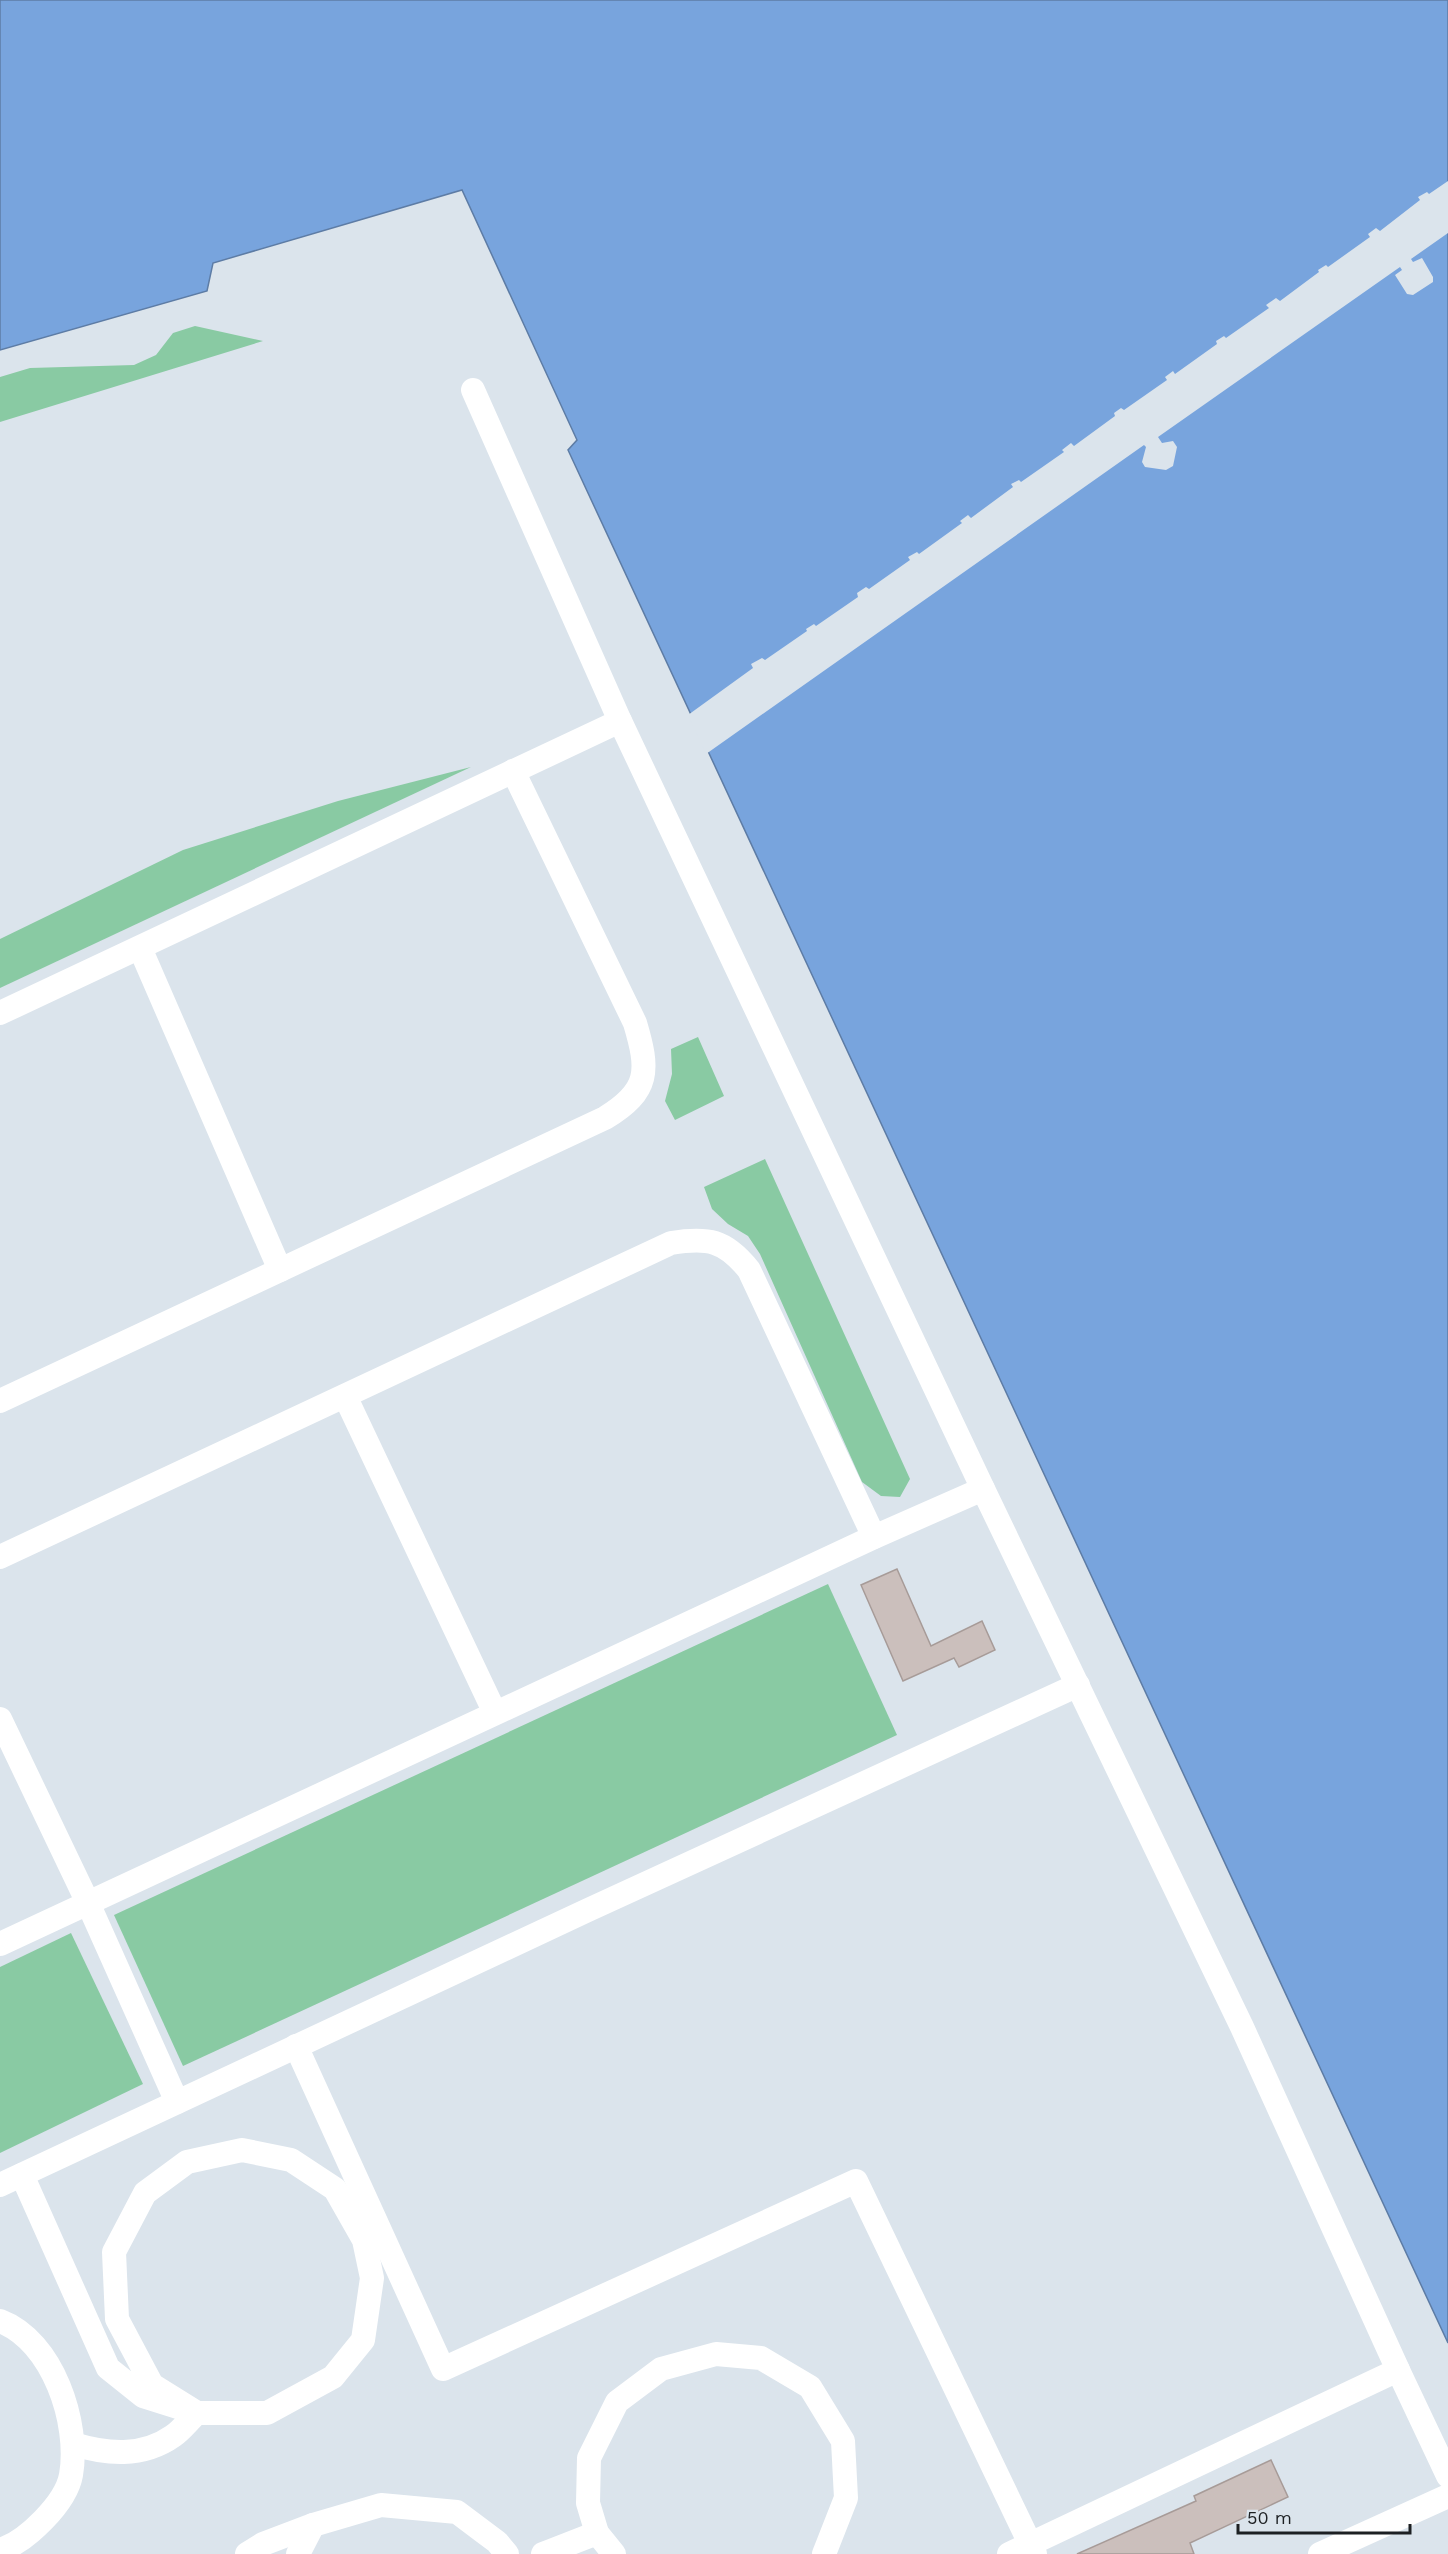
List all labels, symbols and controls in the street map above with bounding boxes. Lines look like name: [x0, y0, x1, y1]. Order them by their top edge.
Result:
scale bar: [1238, 2497, 1410, 2535]
text: 50 m: [1247, 2507, 1292, 2528]

